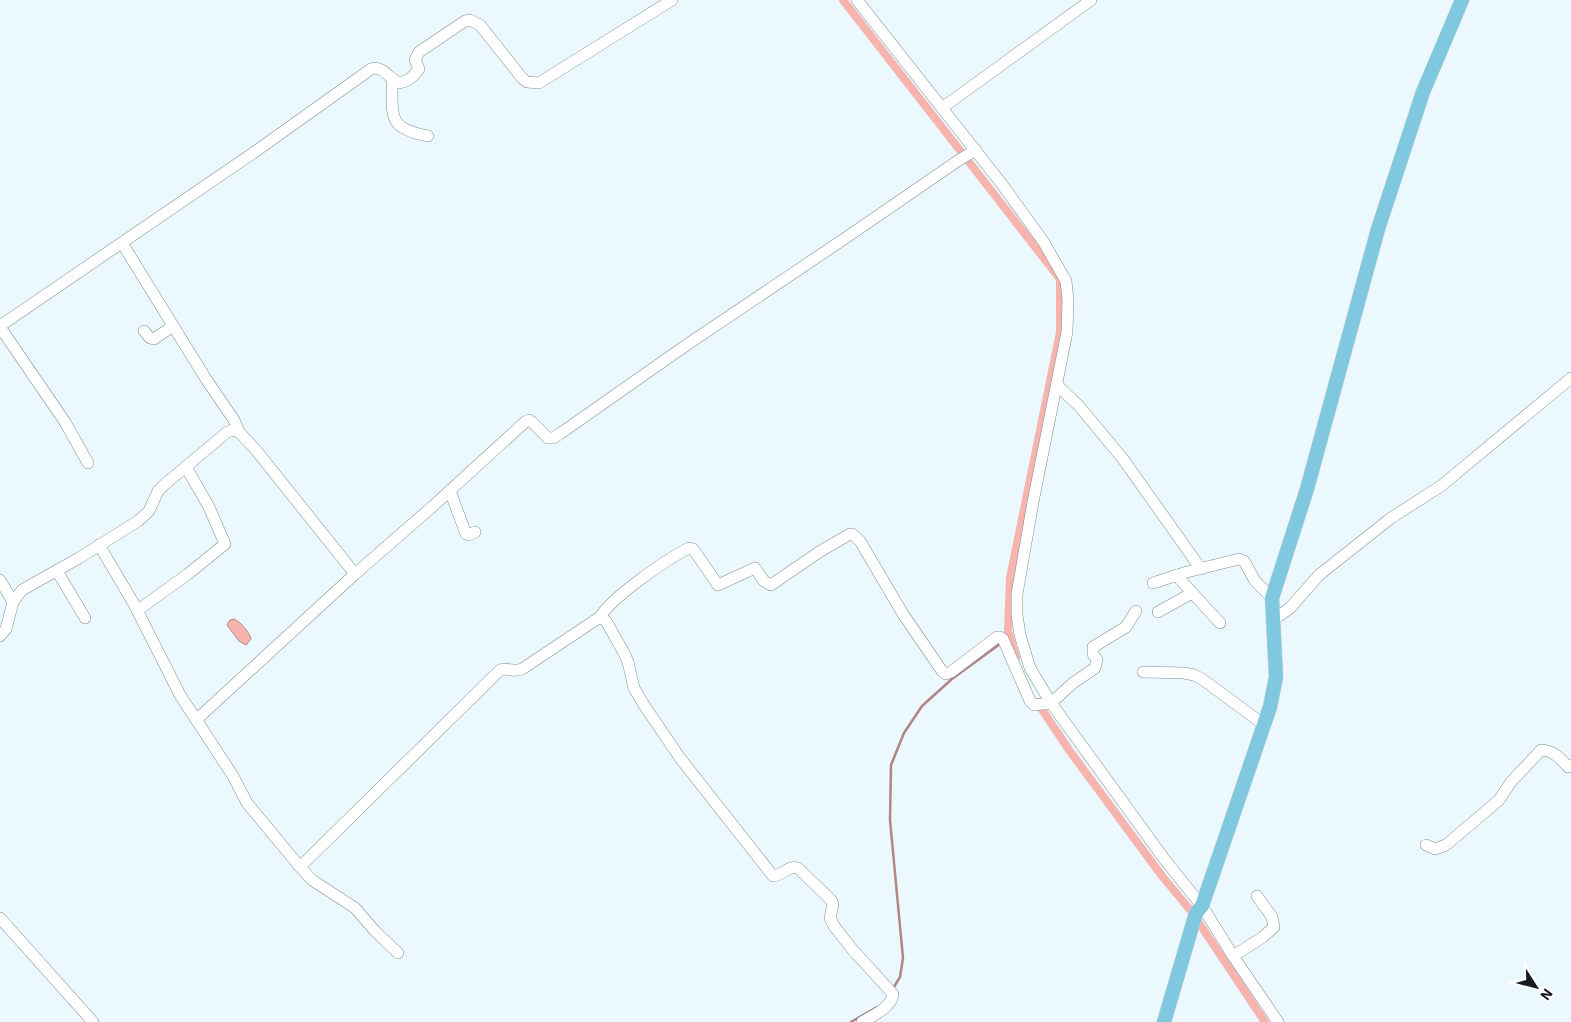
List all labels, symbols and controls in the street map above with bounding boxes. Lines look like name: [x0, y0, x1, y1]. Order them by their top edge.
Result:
north arrow: [1511, 962, 1561, 1012]
text: N: [1536, 985, 1557, 1004]

